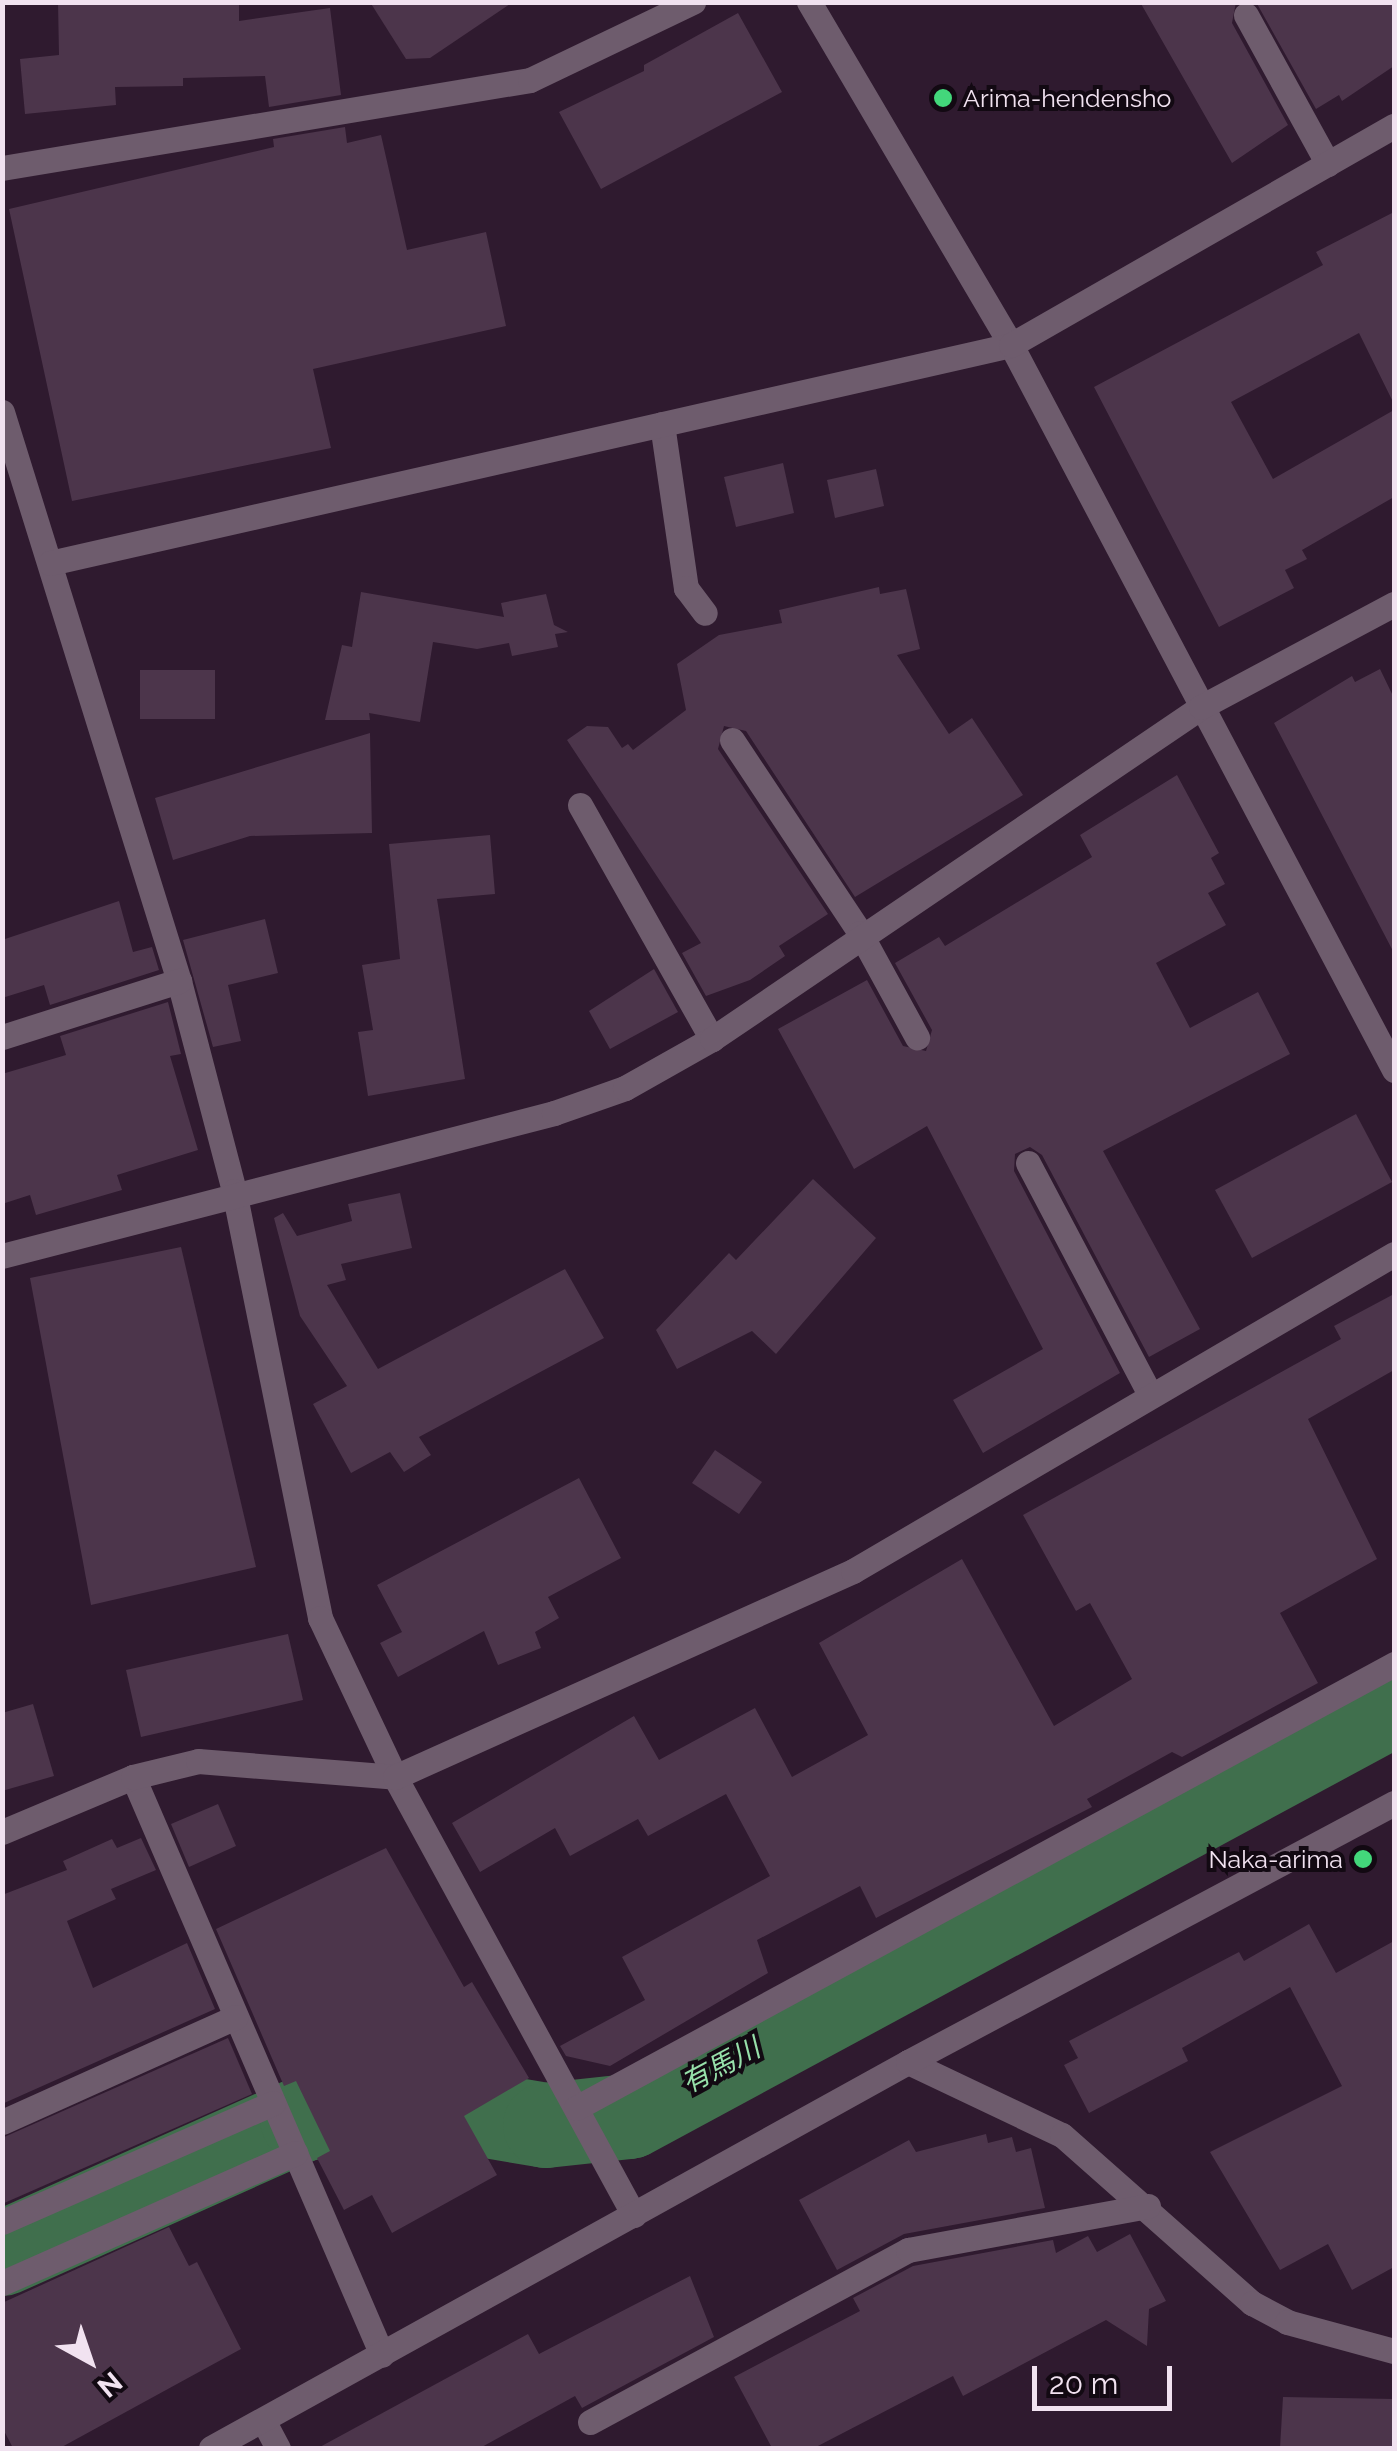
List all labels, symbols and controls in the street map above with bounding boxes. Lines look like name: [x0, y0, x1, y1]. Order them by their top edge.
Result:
place label: Arima-hendensho: [963, 83, 1171, 113]
marker: Arima-hendensho: [932, 87, 954, 109]
place label: Naka-arima: [1208, 1844, 1343, 1874]
marker: Naka-arima: [1352, 1848, 1374, 1870]
water label: 有馬川: [676, 2031, 766, 2101]
north arrow: [40, 2311, 140, 2411]
scale bar: [1037, 2346, 1177, 2408]
text: N: [91, 2365, 128, 2404]
text: 20 m: [1049, 2366, 1118, 2401]

